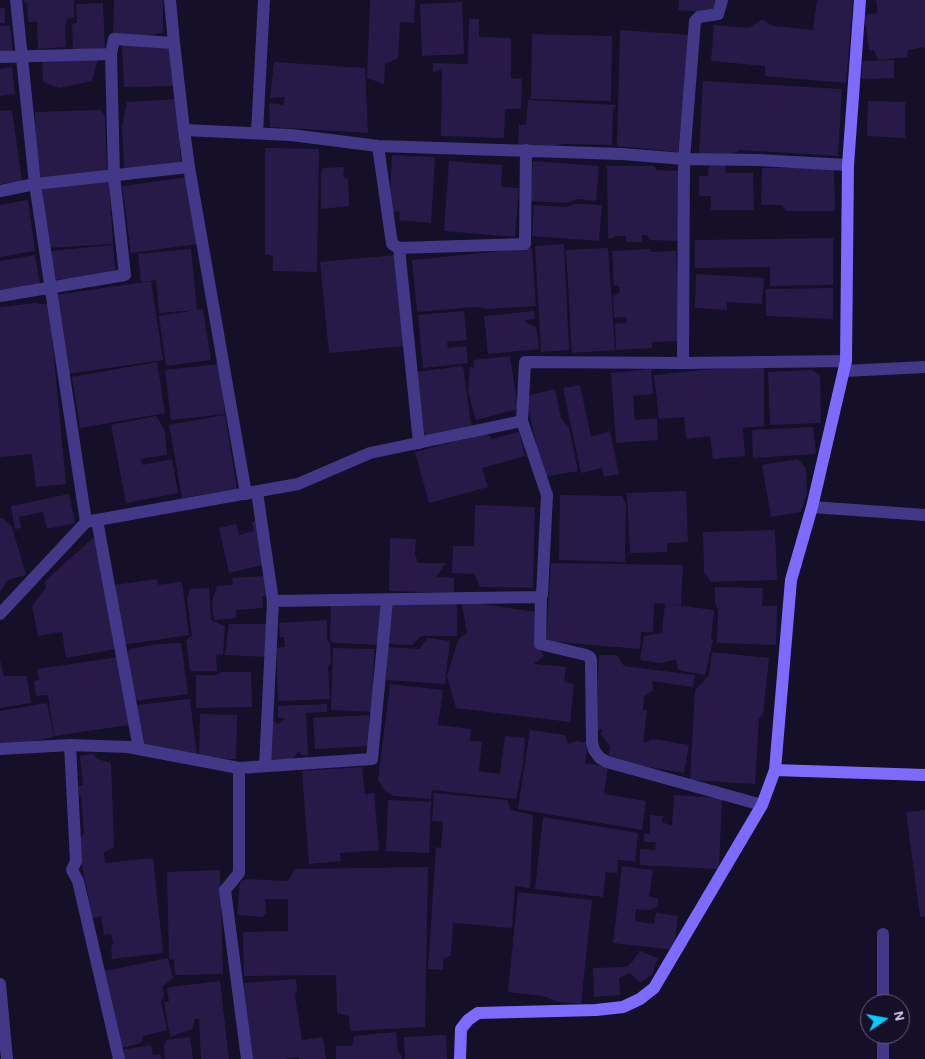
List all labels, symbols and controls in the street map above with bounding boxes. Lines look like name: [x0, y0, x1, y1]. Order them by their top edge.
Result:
north arrow: [860, 994, 910, 1044]
text: N: [890, 1009, 909, 1023]

